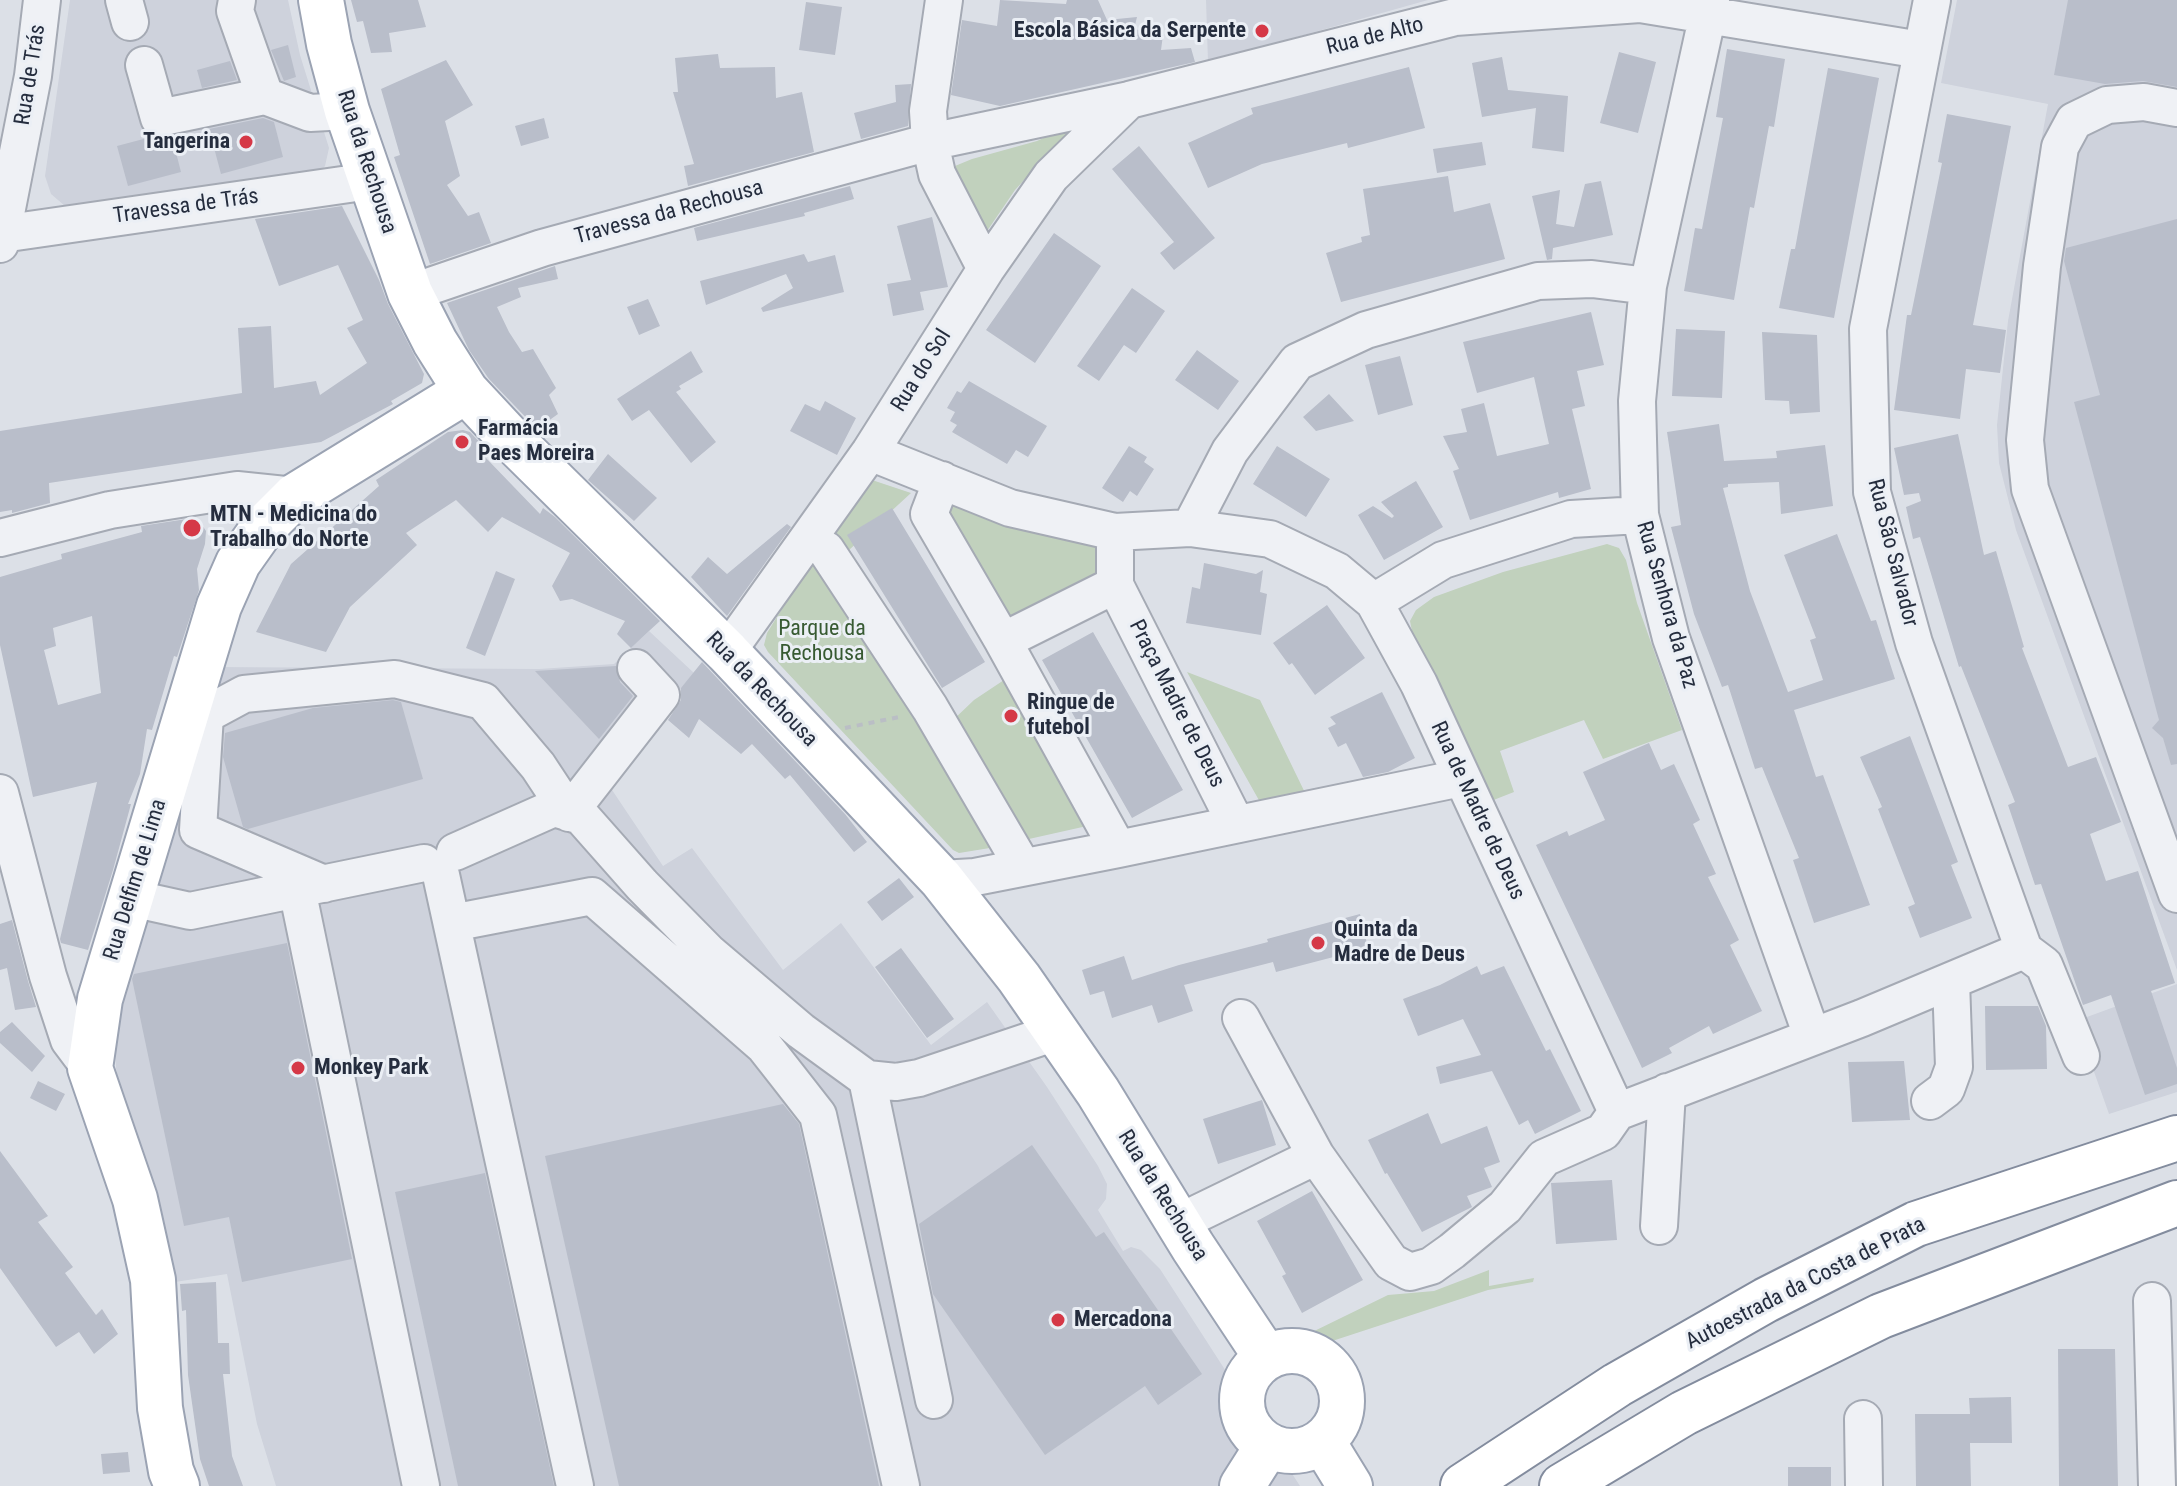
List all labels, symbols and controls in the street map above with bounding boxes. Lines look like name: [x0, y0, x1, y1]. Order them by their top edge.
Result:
street label: Rua de Alto: [1324, 12, 1426, 62]
place label: Escola Básica da Serpente: [1014, 18, 1246, 44]
marker: Escola Básica da Serpente: [1253, 22, 1271, 40]
street label: Rua de Trás: [10, 23, 52, 127]
street label: Rua da Rechousa: [330, 87, 402, 237]
place label: Tangerina: [143, 129, 230, 155]
marker: Tangerina: [237, 133, 255, 151]
street label: Travessa da Rechousa: [572, 175, 766, 251]
street label: Travessa de Trás: [112, 184, 260, 230]
street label: Rua do Sol: [886, 325, 958, 417]
place label: Farmácia Paes Moreira: [478, 416, 594, 468]
marker: Farmácia Paes Moreira: [453, 433, 471, 451]
street label: Rua São Salvador: [1861, 476, 1923, 630]
place label: MTN - Medicina do Trabalho do Norte: [210, 502, 377, 554]
marker: MTN - Medicina do Trabalho do Norte: [181, 517, 203, 539]
street label: Rua Senhora da Paz: [1630, 518, 1702, 692]
park label: Parque da Rechousa: [778, 616, 866, 668]
street label: Praça Madre de Deus: [1122, 616, 1230, 792]
street label: Rua da Rechousa: [700, 627, 822, 753]
place label: Ringue de futebol: [1027, 690, 1114, 742]
marker: Ringue de futebol: [1002, 707, 1020, 725]
street label: Rua de Madre de Deus: [1424, 718, 1530, 904]
street label: Rua Delfim de Lima: [99, 796, 173, 964]
place label: Quinta da Madre de Deus: [1334, 917, 1465, 968]
marker: Quinta da Madre de Deus: [1309, 934, 1327, 952]
place label: Monkey Park: [314, 1055, 429, 1081]
marker: Monkey Park: [289, 1059, 307, 1077]
street label: Rua da Rechousa: [1111, 1126, 1213, 1266]
street label: Autoestrada da Costa de Prata: [1682, 1212, 1930, 1356]
place label: Mercadona: [1074, 1307, 1172, 1333]
marker: Mercadona: [1049, 1311, 1067, 1329]

